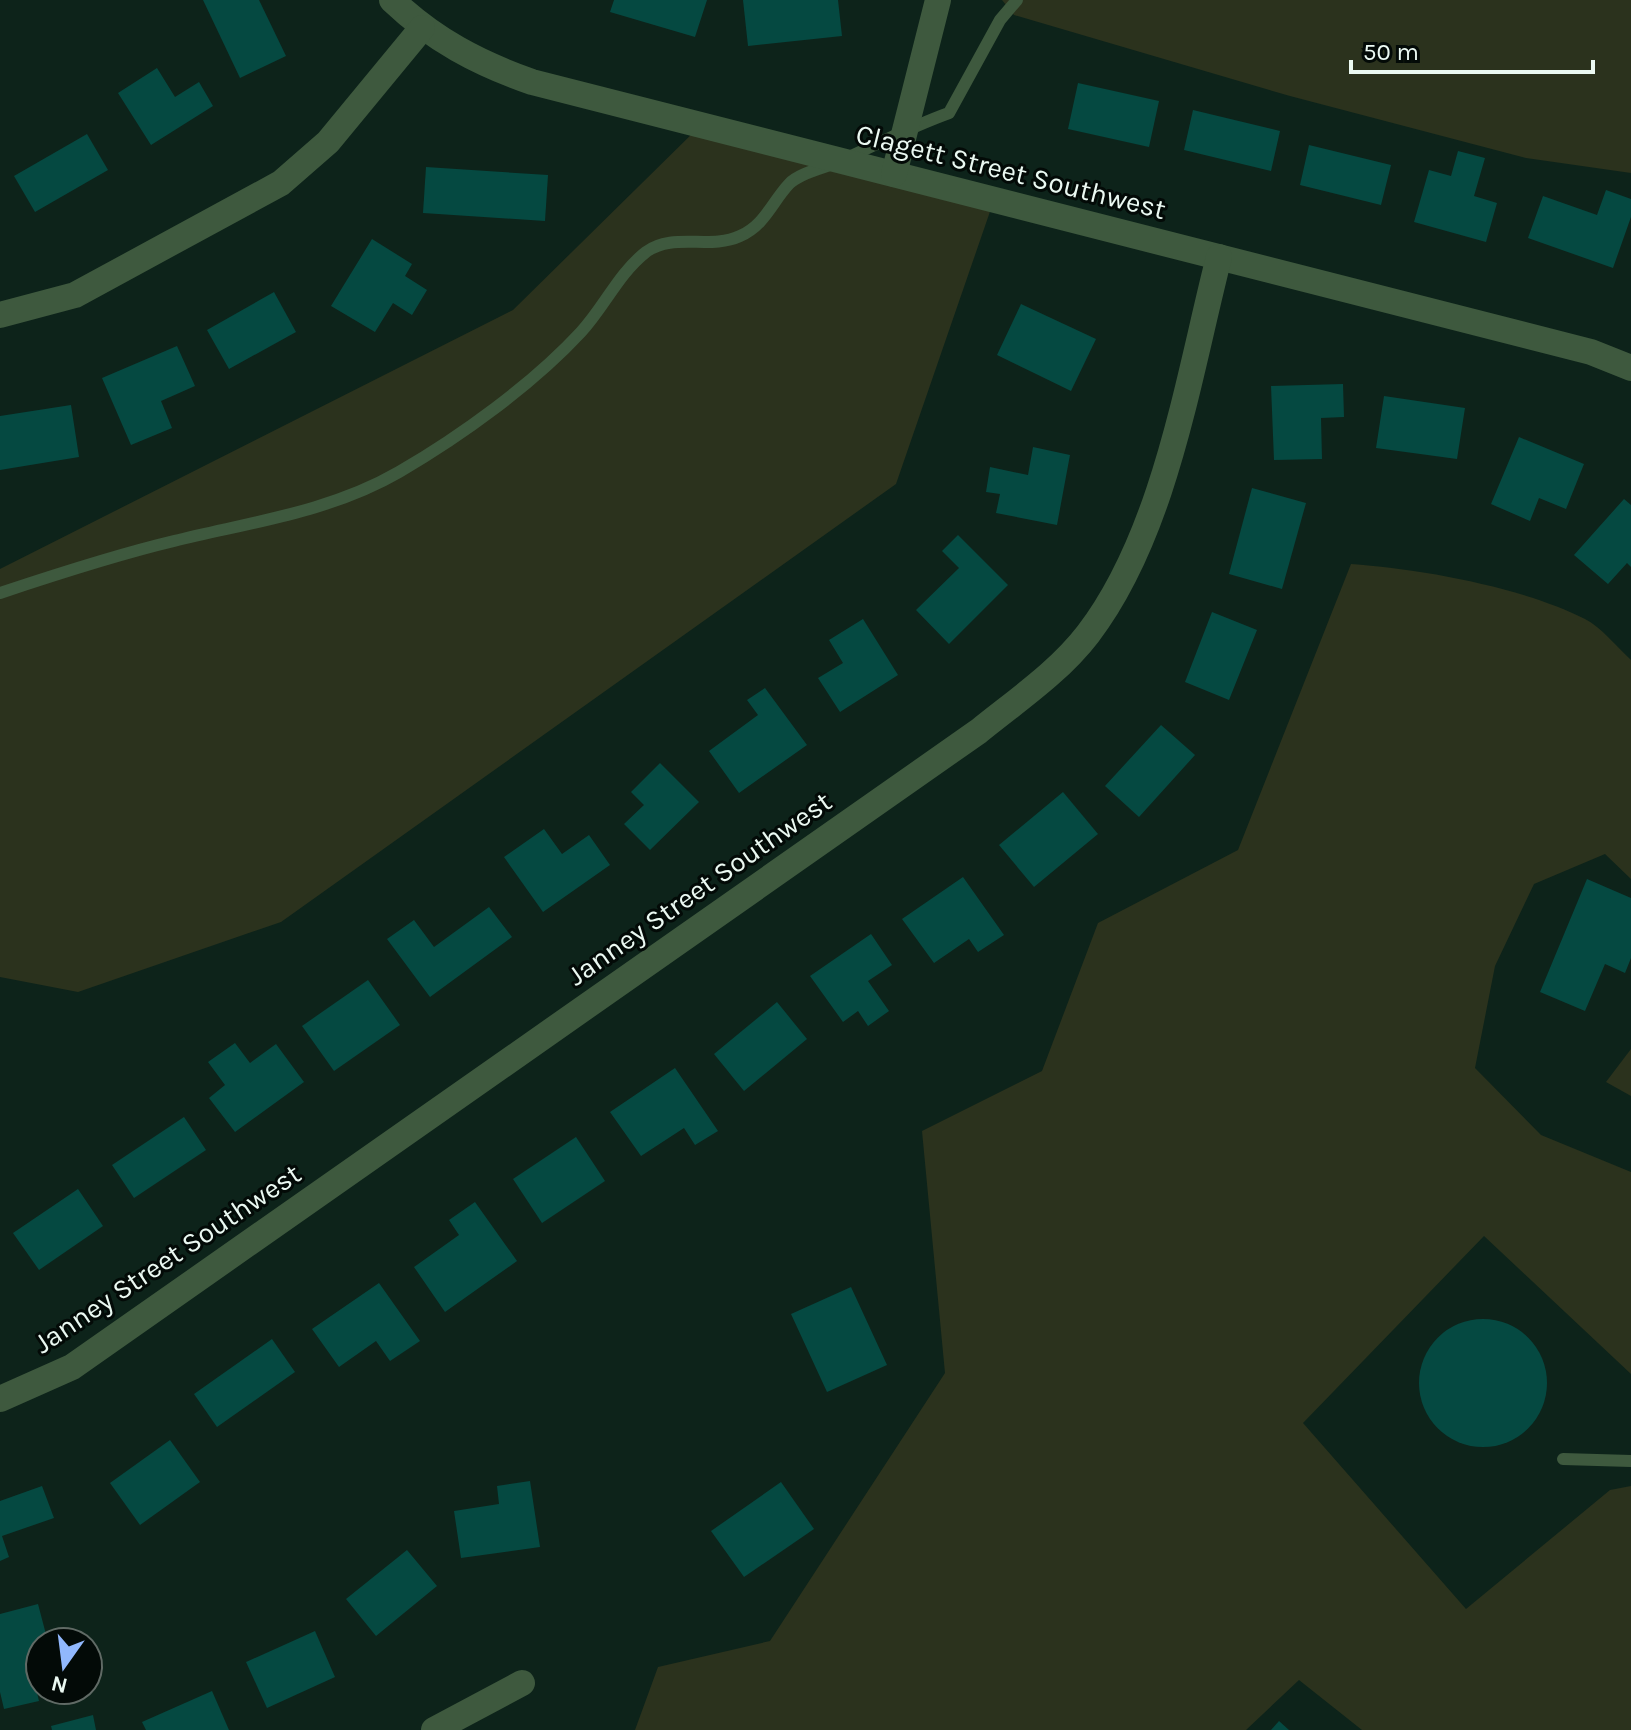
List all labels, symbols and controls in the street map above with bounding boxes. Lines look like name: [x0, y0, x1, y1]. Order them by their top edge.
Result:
scale bar: [1351, 24, 1593, 74]
text: 50 m: [1363, 38, 1419, 66]
street label: Clagett Street Southwest: [852, 117, 1169, 226]
street label: Janney Street Southwest: [561, 785, 838, 992]
street label: Janney Street Southwest: [28, 1157, 307, 1360]
north arrow: [24, 1626, 104, 1706]
text: N: [49, 1670, 70, 1699]

